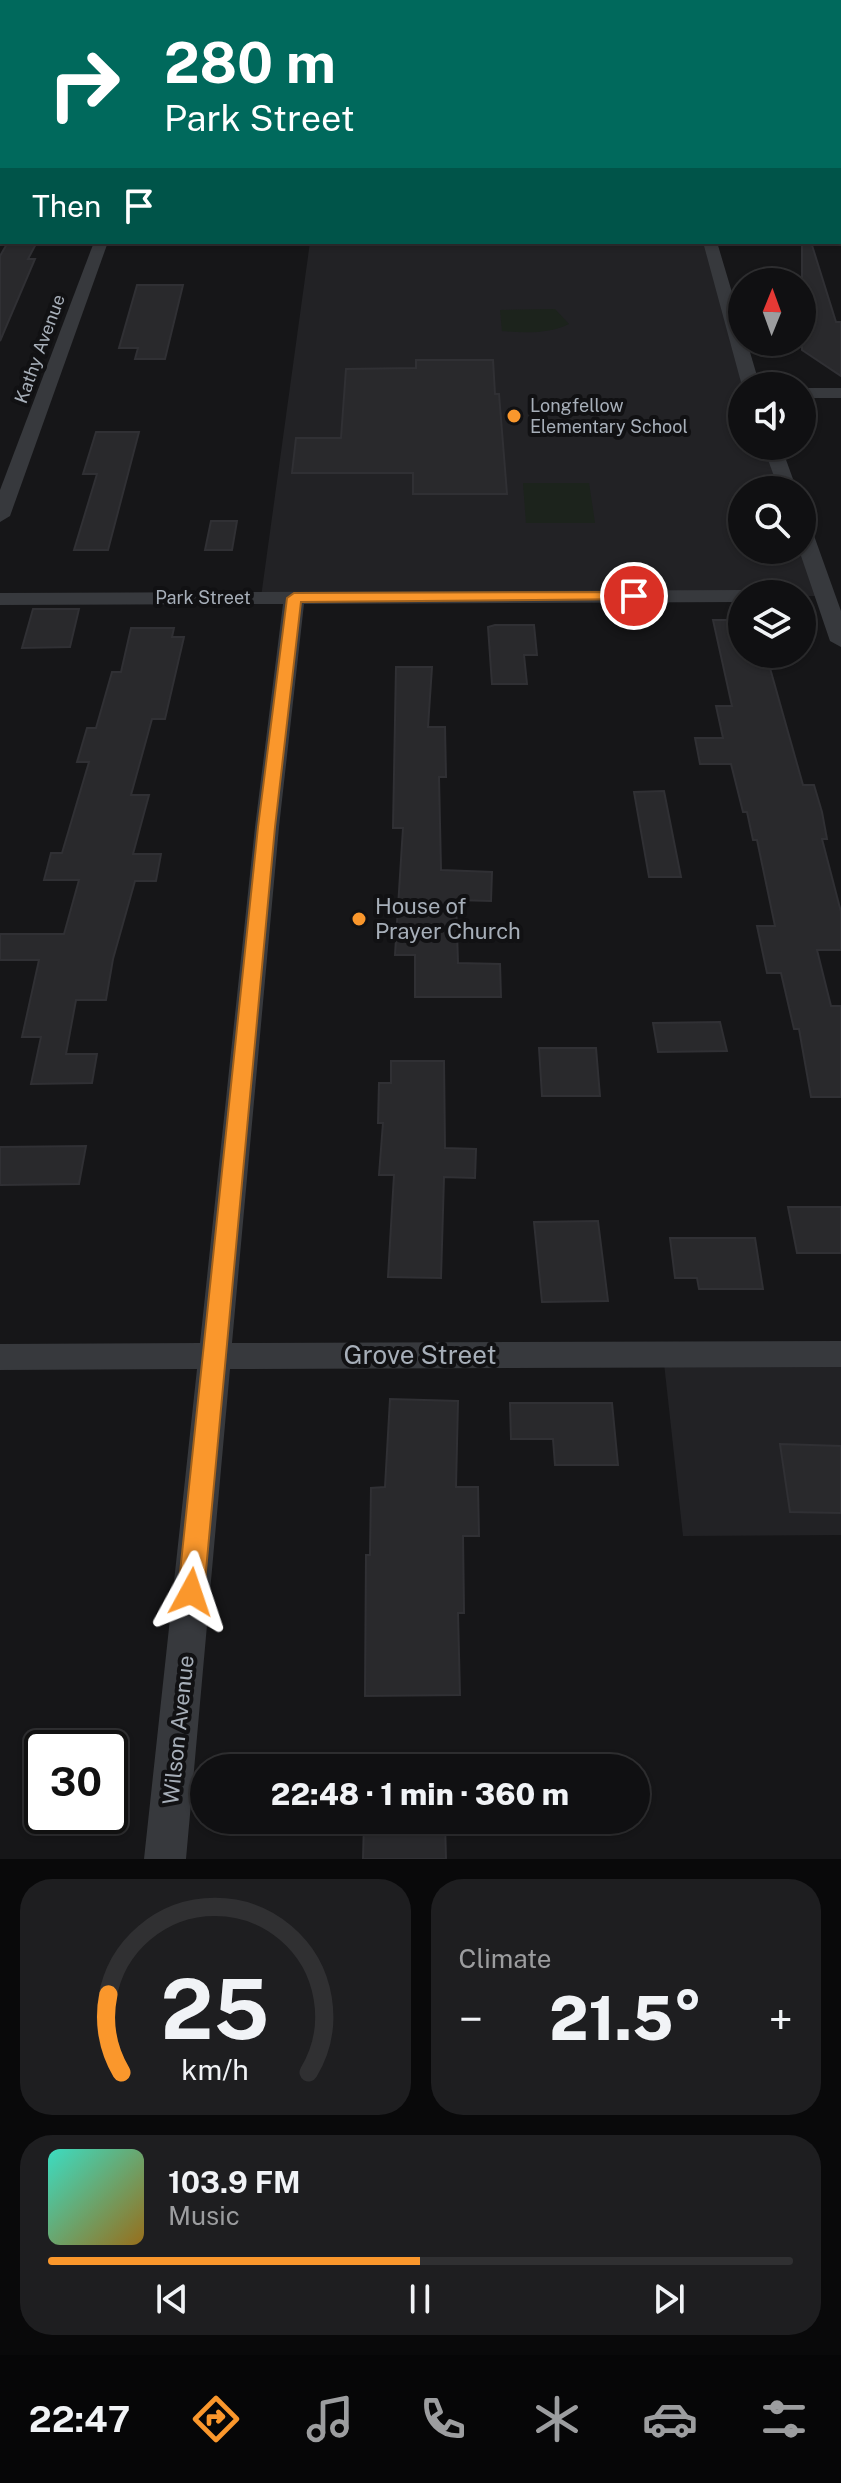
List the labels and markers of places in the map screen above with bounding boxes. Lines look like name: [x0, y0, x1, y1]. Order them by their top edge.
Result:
place label: Longfellow Elementary School: [530, 395, 688, 437]
marker: Longfellow Elementary School: [505, 407, 523, 425]
pin: [600, 562, 668, 630]
place label: House of Prayer Church: [375, 893, 521, 944]
marker: House of Prayer Church: [350, 910, 368, 928]

